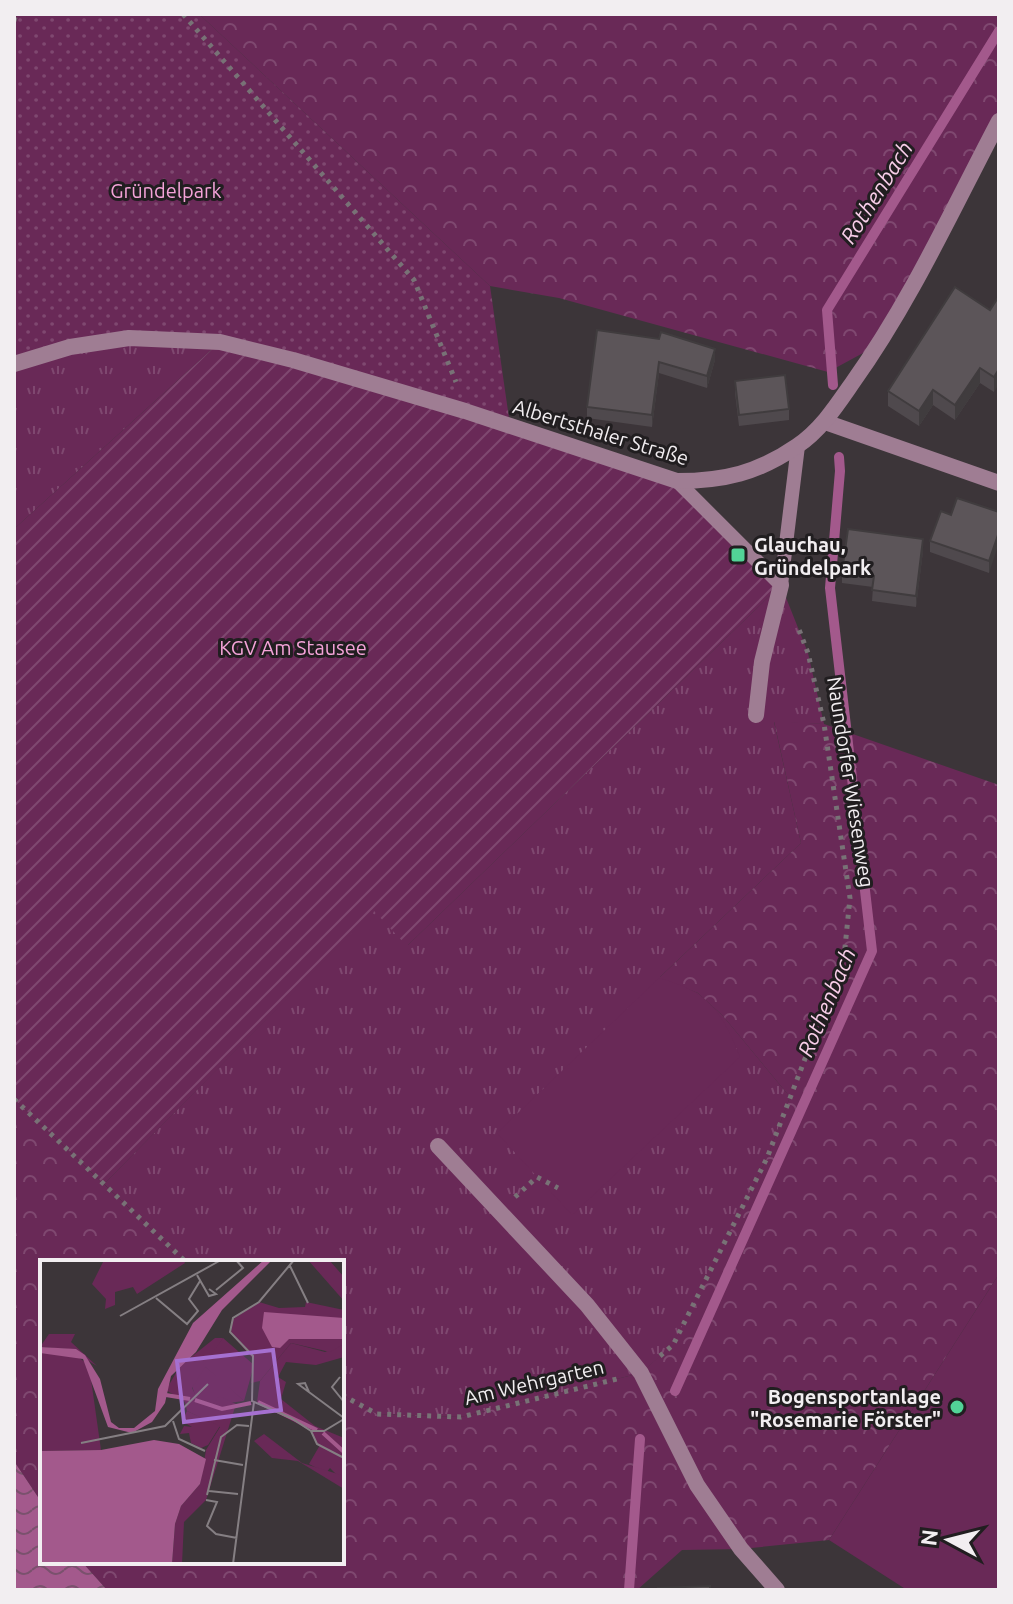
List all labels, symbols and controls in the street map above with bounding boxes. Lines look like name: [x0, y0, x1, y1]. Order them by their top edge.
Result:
water label: Rothenbach: [835, 136, 917, 248]
park label: Gründelpark: [110, 179, 222, 202]
street label: Albertsthaler Straße: [510, 394, 692, 470]
place label: Glauchau, Gründelpark: [754, 533, 871, 579]
marker: Glauchau, Gründelpark: [729, 546, 747, 564]
park label: KGV Am Stausee: [219, 636, 367, 659]
street label: Naundorfer Wiesenweg: [823, 675, 879, 889]
water label: Rothenbach: [792, 944, 860, 1060]
inset map: [40, 1260, 344, 1564]
street label: Am Wehrgarten: [462, 1355, 606, 1409]
place label: Bogensportanlage "Rosemarie Förster": [750, 1385, 941, 1431]
marker: Bogensportanlage "Rosemarie Förster": [948, 1398, 966, 1416]
north arrow: [909, 1500, 989, 1580]
text: N: [915, 1528, 942, 1547]

